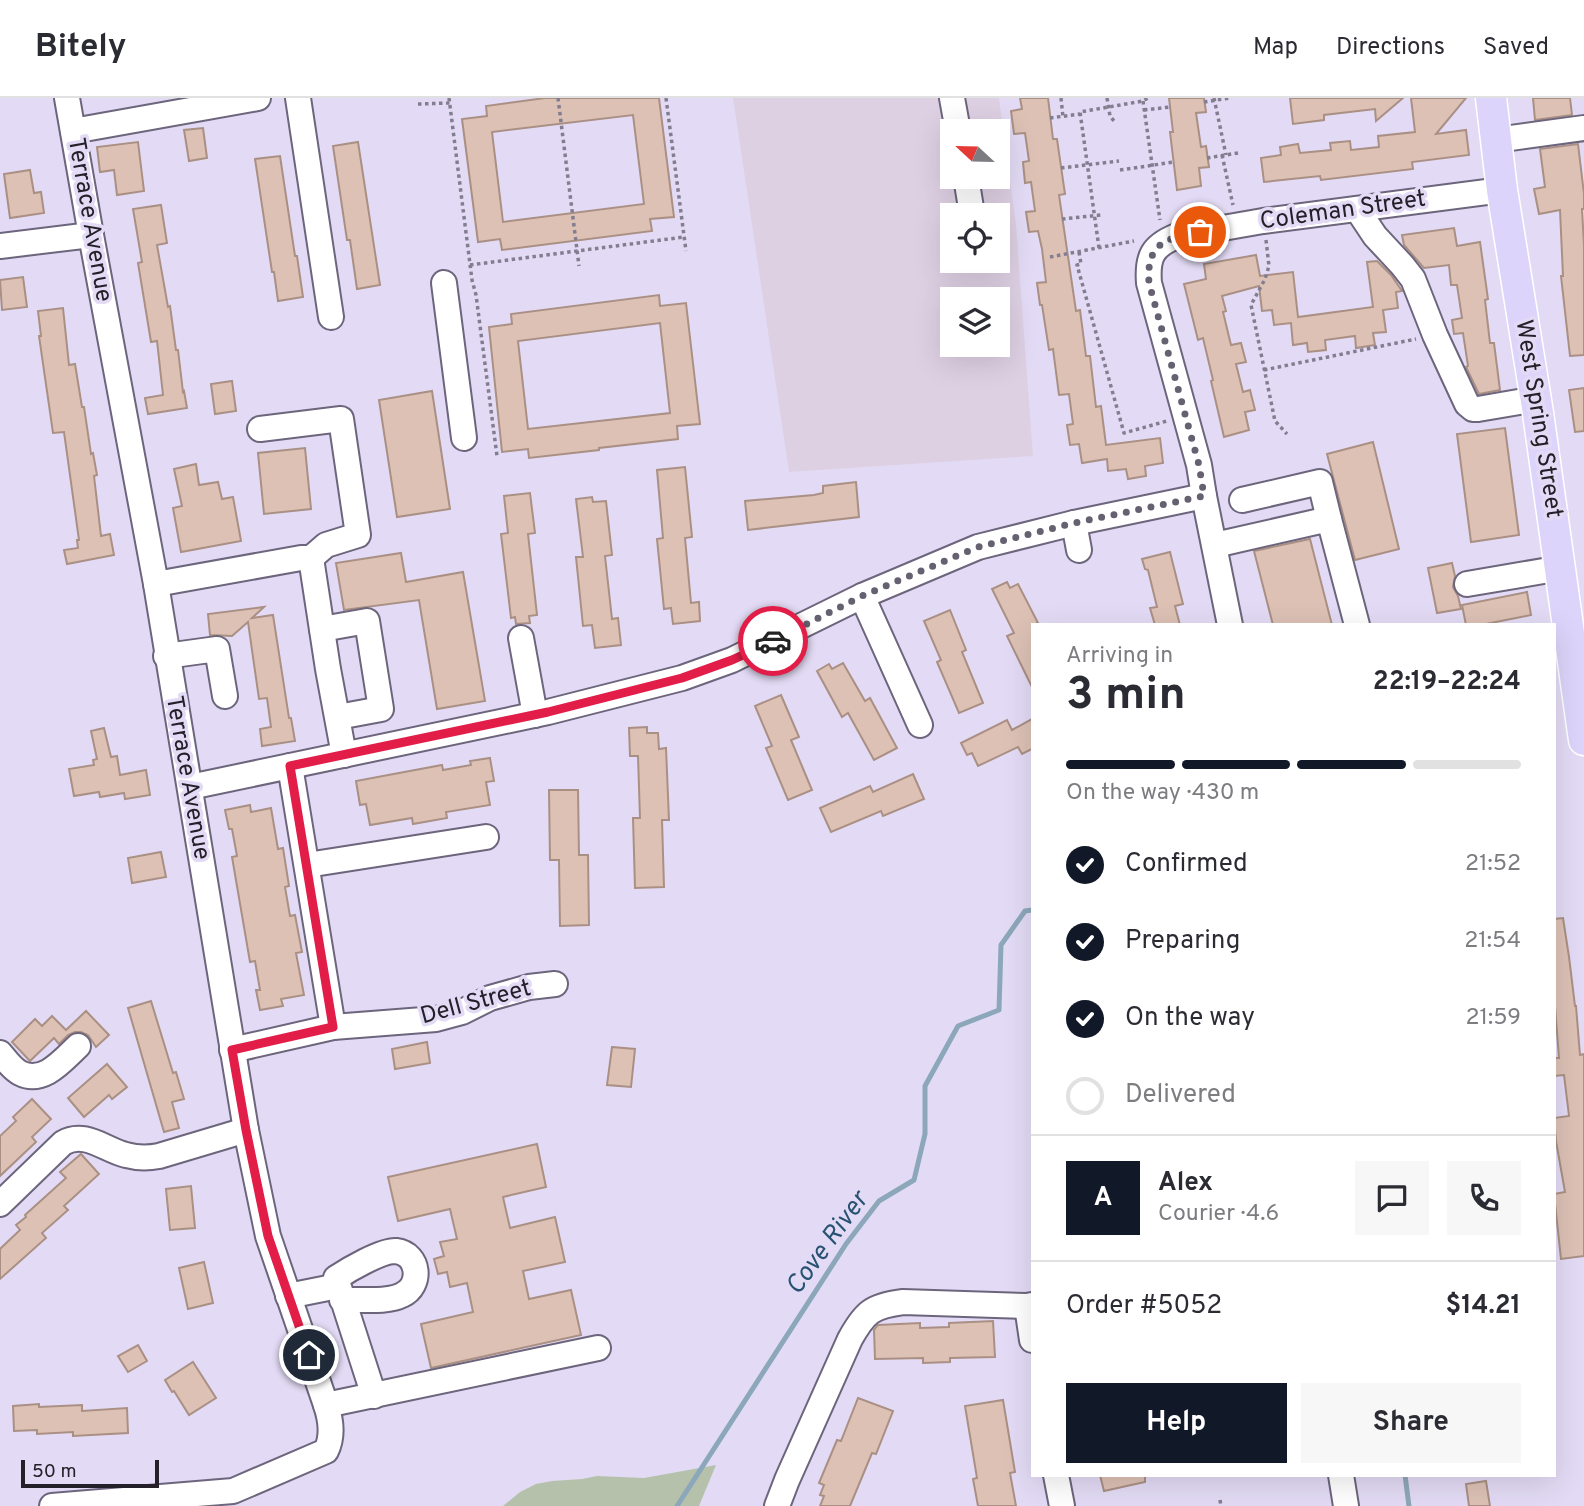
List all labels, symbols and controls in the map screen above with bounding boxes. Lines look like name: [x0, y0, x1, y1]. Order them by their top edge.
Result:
text: Bitely: [35, 27, 127, 69]
text: Map: [1253, 33, 1298, 63]
text: Directions: [1336, 33, 1445, 63]
text: Saved: [1483, 33, 1549, 63]
north arrow: [940, 119, 1010, 189]
map controls: [940, 119, 1010, 357]
street label: Terrace Avenue: [60, 136, 118, 304]
street label: Coleman Street: [1258, 185, 1428, 237]
pin: [1170, 202, 1230, 262]
button: locate: [940, 203, 1010, 273]
icon: bag: [1181, 213, 1219, 251]
button: layers: [940, 287, 1010, 357]
street label: West Spring Street: [1508, 318, 1568, 520]
courier: [738, 606, 808, 676]
icon: car: [754, 622, 792, 660]
text: Arriving in: [1066, 642, 1173, 671]
text: 22:19–22:24: [1373, 666, 1521, 699]
text: 3 min: [1066, 667, 1186, 726]
street label: Terrace Avenue: [158, 694, 216, 862]
text: On the way · 430 m: [1066, 779, 1259, 808]
icon: check: [1066, 846, 1104, 884]
text: Confirmed: [1125, 848, 1248, 881]
text: 21:52: [1465, 850, 1521, 879]
icon: check: [1066, 923, 1104, 961]
text: Preparing: [1125, 925, 1240, 958]
text: 21:54: [1464, 927, 1521, 956]
street label: Dell Street: [417, 974, 535, 1032]
icon: check: [1066, 1000, 1104, 1038]
text: On the way: [1125, 1002, 1255, 1035]
text: 21:59: [1465, 1004, 1521, 1033]
text: Delivered: [1125, 1079, 1236, 1112]
button: chat: [1355, 1161, 1429, 1235]
button: phone: [1447, 1161, 1521, 1235]
text: Alex: [1158, 1167, 1213, 1200]
text: A: [1094, 1182, 1112, 1215]
water label: Cove River: [779, 1184, 878, 1302]
text: Courier · 4.6: [1158, 1200, 1279, 1229]
text: Order #5052: [1066, 1290, 1222, 1323]
text: $14.21: [1446, 1290, 1521, 1323]
pin: [279, 1325, 339, 1385]
icon: home: [290, 1336, 328, 1374]
button: Help: [1066, 1383, 1287, 1463]
button: Share: [1301, 1383, 1521, 1463]
scale bar: [21, 1457, 159, 1489]
text: 50 m: [32, 1460, 77, 1484]

